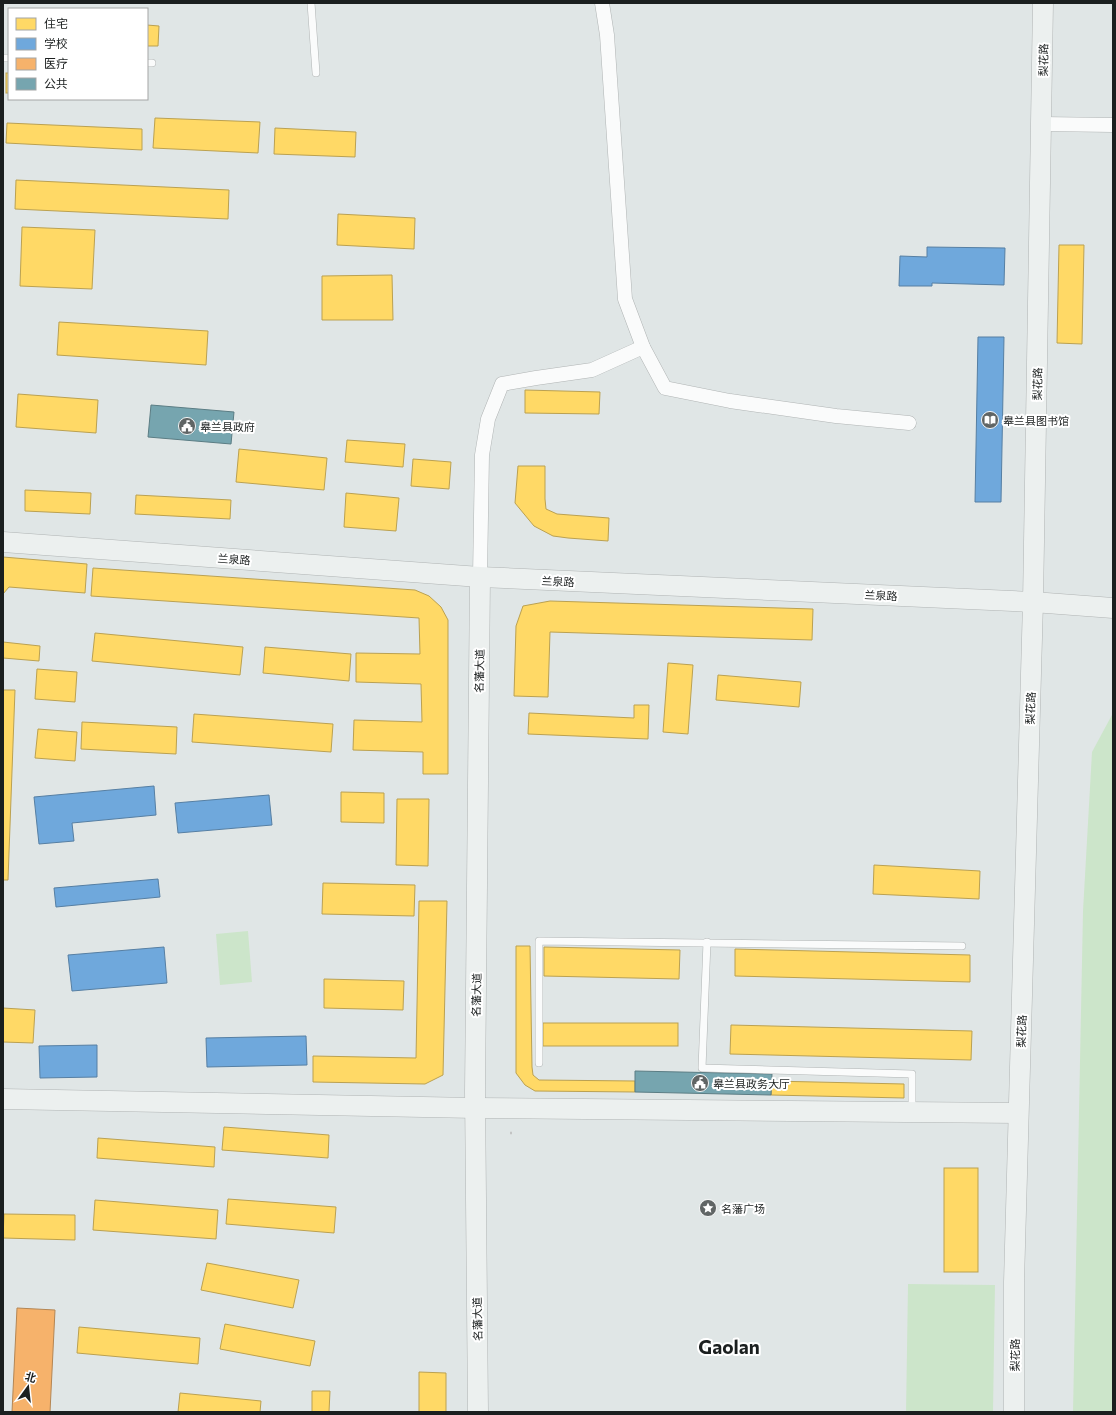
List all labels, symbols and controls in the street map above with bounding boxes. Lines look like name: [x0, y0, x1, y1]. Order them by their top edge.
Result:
legend: [8, 8, 148, 100]
text: 住宅: [44, 16, 68, 30]
text: 学校: [44, 36, 68, 50]
street label: 梨花路: [1036, 43, 1050, 77]
text: 医疗: [44, 56, 68, 70]
text: 公共: [44, 76, 68, 90]
street label: 梨花路: [1030, 367, 1044, 401]
library icon: 皋兰县图书馆: [980, 410, 1000, 430]
place label: 皋兰县图书馆: [1003, 414, 1069, 427]
public building icon: 皋兰县政府: [177, 416, 197, 436]
place label: 皋兰县政府: [200, 420, 255, 433]
street label: 兰泉路: [217, 551, 251, 567]
street label: 兰泉路: [541, 574, 575, 588]
street label: 兰泉路: [864, 588, 898, 602]
street label: 名藩大道: [472, 649, 486, 693]
street label: 梨花路: [1023, 691, 1037, 725]
street label: 名藩大道: [469, 973, 483, 1017]
street label: 梨花路: [1014, 1014, 1028, 1048]
public building icon: 皋兰县政务大厅: [690, 1073, 710, 1093]
place label: 皋兰县政务大厅: [713, 1077, 790, 1090]
place icon: 名藩广场: [698, 1198, 718, 1218]
place label: 名藩广场: [721, 1202, 765, 1215]
street label: 名藩大道: [470, 1297, 484, 1341]
district label: Gaolan: [698, 1335, 760, 1358]
street label: 梨花路: [1008, 1339, 1021, 1372]
north arrow: [8, 1367, 48, 1407]
text: 北: [24, 1369, 38, 1385]

